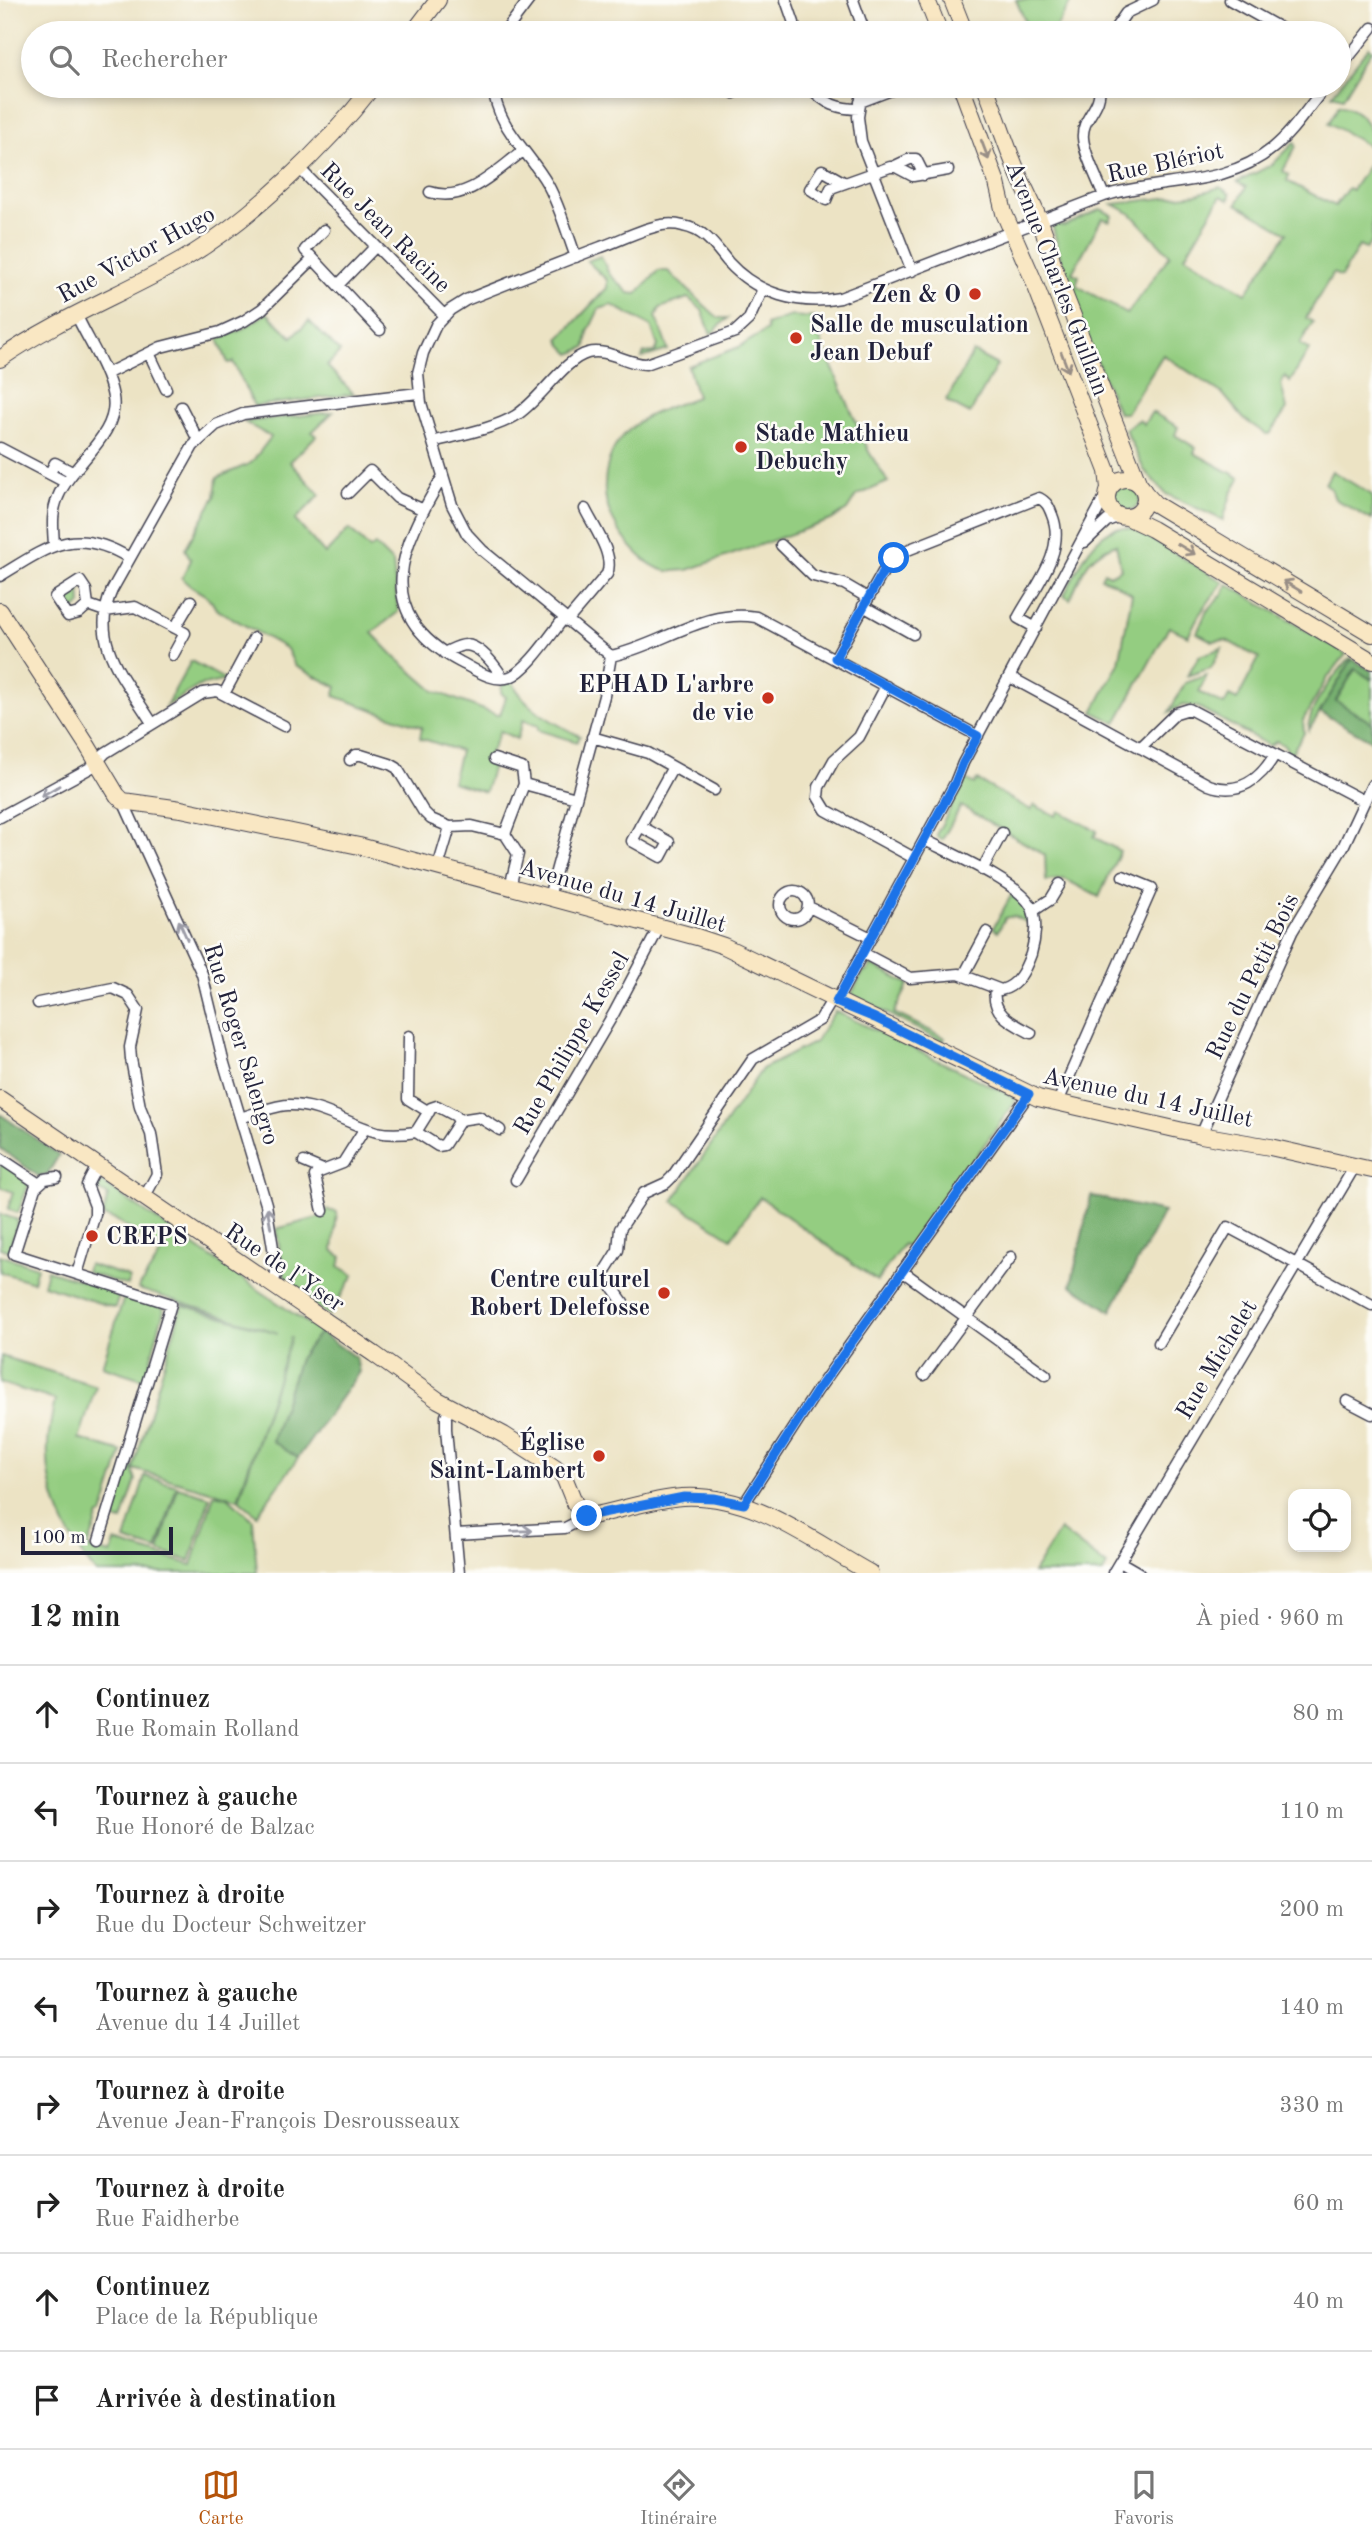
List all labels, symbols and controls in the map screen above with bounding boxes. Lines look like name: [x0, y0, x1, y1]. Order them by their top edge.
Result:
search box: [21, 21, 1351, 98]
icon: search: [45, 41, 83, 79]
text: Rechercher: [101, 47, 228, 73]
one-way arrow: [979, 138, 992, 160]
street label: Rue Blériot: [1105, 140, 1226, 188]
street label: Avenue Charles Guillain: [1000, 158, 1112, 399]
street label: Rue Jean Racine: [315, 159, 454, 298]
street label: Rue Victor Hugo: [54, 203, 220, 309]
place label: Zen & O: [871, 284, 961, 308]
marker: Zen & O: [967, 286, 983, 302]
place label: Salle de musculation Jean Debuf: [810, 314, 1029, 366]
marker: Salle de musculation Jean Debuf: [788, 330, 804, 346]
one-way arrow: [1060, 350, 1072, 372]
place label: Stade Mathieu Debuchy: [755, 423, 909, 475]
marker: Stade Mathieu Debuchy: [733, 439, 749, 455]
route start: [878, 542, 909, 573]
one-way arrow: [1176, 543, 1196, 557]
one-way arrow: [1283, 579, 1303, 593]
place label: EPHAD L'arbre de vie: [578, 674, 754, 726]
marker: EPHAD L'arbre de vie: [760, 690, 776, 706]
one-way arrow: [40, 784, 60, 798]
street label: Avenue du 14 Juillet: [516, 856, 729, 938]
street label: Rue du Petit Bois: [1203, 890, 1304, 1064]
one-way arrow: [176, 920, 189, 942]
street label: Rue Roger Salengro: [198, 941, 282, 1148]
street label: Rue Philippe Kessel: [511, 948, 635, 1140]
street label: Avenue du 14 Juillet: [1040, 1065, 1255, 1133]
one-way arrow: [262, 1207, 275, 1230]
street label: Rue de l'Yser: [220, 1220, 348, 1318]
place label: CREPS: [106, 1226, 188, 1250]
marker: CREPS: [84, 1228, 100, 1244]
place label: Centre culturel Robert Delefosse: [469, 1269, 650, 1321]
marker: Centre culturel Robert Delefosse: [656, 1285, 672, 1301]
street label: Rue Michelet: [1173, 1296, 1263, 1424]
place label: Église Saint-Lambert: [429, 1426, 585, 1484]
marker: Église Saint-Lambert: [591, 1448, 607, 1464]
map controls: [1288, 1489, 1351, 1552]
button: locate: [1288, 1489, 1351, 1552]
route end: [571, 1500, 602, 1531]
scale bar: [21, 1524, 173, 1556]
one-way arrow: [510, 1525, 533, 1538]
text: 100 m: [32, 1529, 85, 1548]
text: 12 min: [28, 1603, 121, 1633]
text: À pied · 960 m: [1195, 1607, 1344, 1630]
text: Continuez: [95, 1687, 210, 1713]
icon: ahead: [28, 1695, 66, 1733]
text: 80 m: [1293, 1702, 1344, 1725]
text: Rue Romain Rolland: [95, 1718, 299, 1741]
text: Tournez à gauche: [95, 1785, 298, 1811]
icon: left: [28, 1793, 66, 1831]
text: 110 m: [1279, 1800, 1344, 1823]
text: Rue Honoré de Balzac: [95, 1816, 315, 1839]
text: Tournez à droite: [95, 1883, 285, 1909]
icon: right: [28, 1891, 66, 1929]
text: 200 m: [1279, 1898, 1344, 1921]
text: Rue du Docteur Schweitzer: [95, 1914, 366, 1937]
text: Tournez à gauche: [95, 1981, 298, 2007]
icon: left: [28, 1989, 66, 2027]
text: 140 m: [1279, 1996, 1344, 2019]
text: Avenue du 14 Juillet: [95, 2012, 300, 2035]
text: Tournez à droite: [95, 2079, 285, 2105]
icon: right: [28, 2087, 66, 2125]
text: 330 m: [1279, 2094, 1344, 2117]
text: Avenue Jean-François Desrousseaux: [95, 2110, 460, 2133]
text: Tournez à droite: [95, 2177, 285, 2203]
icon: right: [28, 2185, 66, 2223]
text: 60 m: [1293, 2192, 1344, 2215]
text: Rue Faidherbe: [95, 2208, 239, 2231]
text: Continuez: [95, 2275, 210, 2301]
icon: ahead: [28, 2283, 66, 2321]
text: 40 m: [1293, 2290, 1344, 2313]
text: Place de la République: [95, 2306, 318, 2329]
icon: arrive: [28, 2381, 66, 2419]
text: Arrivée à destination: [95, 2387, 337, 2413]
tab: Carte: [198, 2466, 244, 2531]
tab: Itinéraire: [640, 2466, 717, 2531]
tab: Favoris: [1114, 2466, 1174, 2531]

